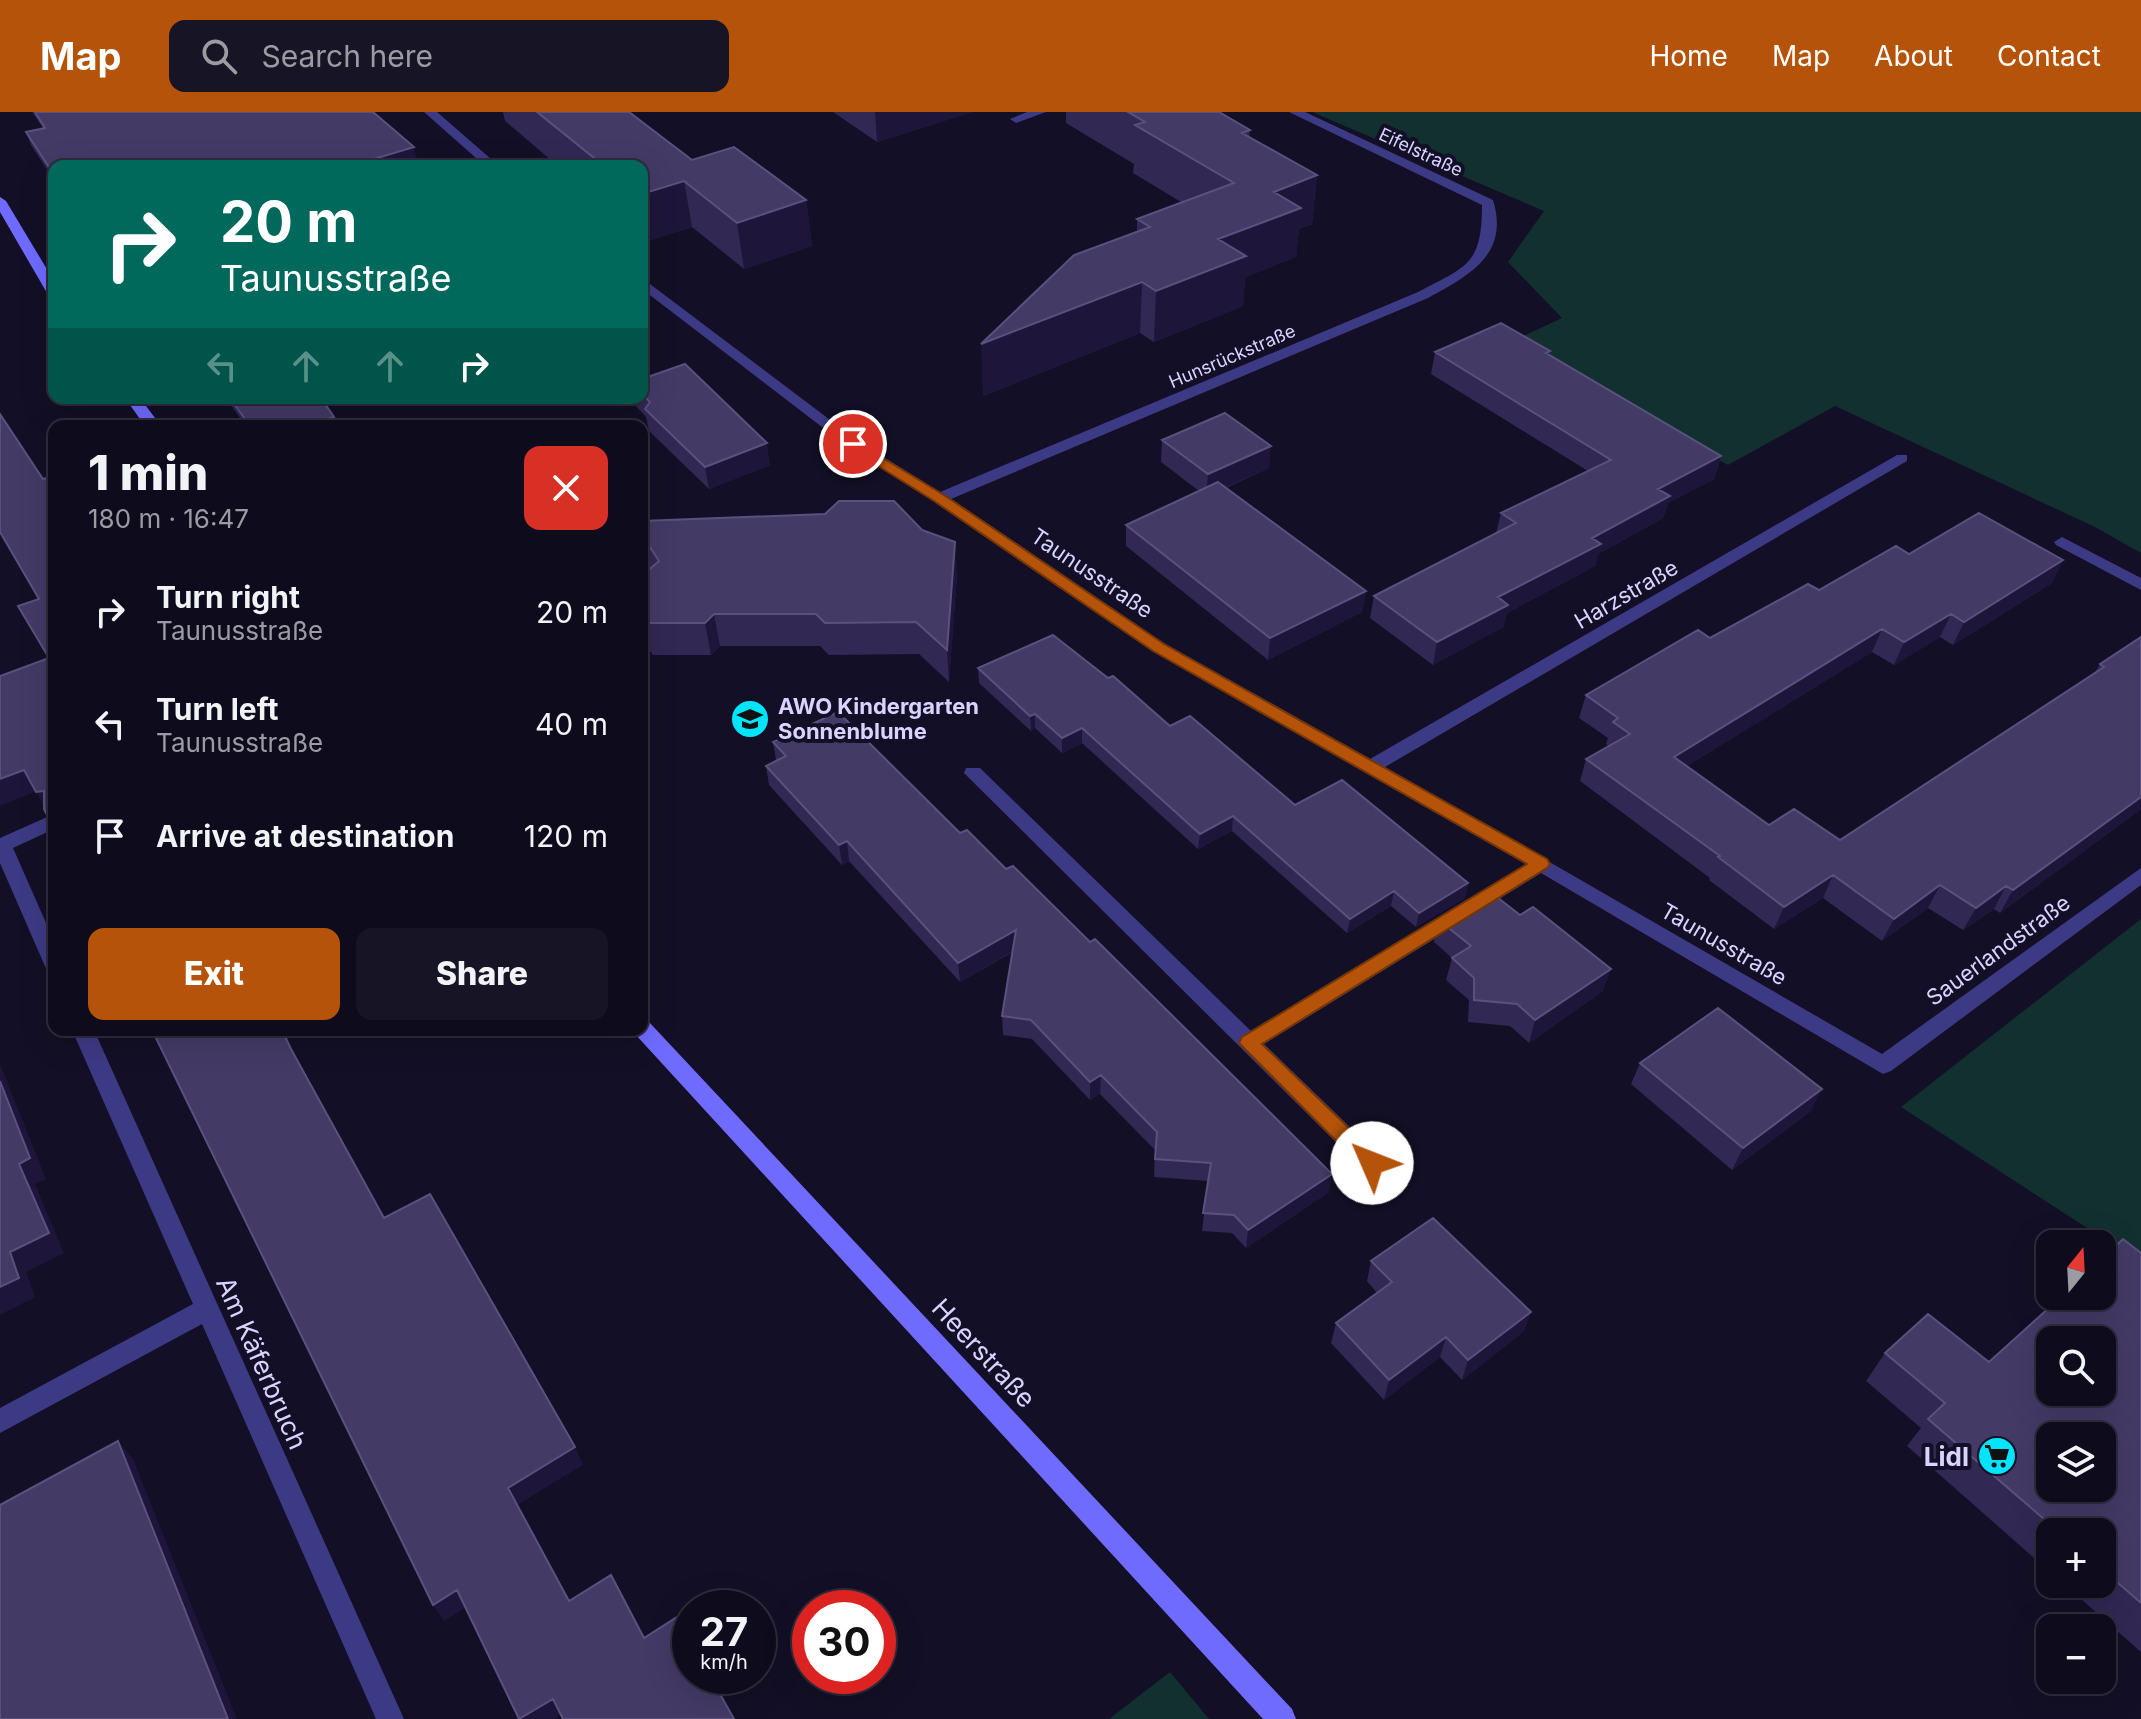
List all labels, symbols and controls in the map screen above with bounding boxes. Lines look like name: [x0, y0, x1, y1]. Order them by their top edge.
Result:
search box: [169, 20, 729, 92]
text: Map: [40, 33, 121, 79]
icon: search: [197, 34, 241, 78]
text: Search here: [261, 38, 433, 74]
text: Home: [1649, 39, 1728, 73]
text: Map: [1772, 39, 1830, 73]
text: About: [1874, 39, 1953, 73]
text: Contact: [1997, 39, 2101, 73]
street label: Eifelstraße: [1376, 123, 1466, 181]
text: 20 m: [220, 188, 357, 256]
icon: right: [88, 192, 192, 296]
text: Taunusstraße: [220, 256, 451, 300]
street label: Hunsrückstraße: [1165, 320, 1299, 392]
icon: left: [200, 344, 244, 388]
icon: ahead: [284, 344, 328, 388]
icon: ahead: [368, 344, 412, 388]
icon: right: [452, 344, 496, 388]
pin: [819, 410, 887, 478]
icon: arrive: [831, 422, 875, 466]
text: 1 min: [88, 443, 208, 502]
button: close: [524, 446, 608, 530]
text: 180 m · 16:47: [88, 503, 249, 534]
street label: Taunusstraße: [1026, 523, 1158, 623]
street label: Harzstraße: [1570, 554, 1682, 634]
text: Turn right: [156, 579, 300, 615]
icon: right: [88, 590, 132, 634]
text: 20 m: [536, 594, 608, 630]
text: Taunusstraße: [156, 615, 323, 646]
text: Turn left: [156, 691, 278, 727]
place label: AWO Kindergarten Sonnenblume: [778, 693, 979, 744]
school or university icon: AWO Kindergarten Sonnenblume: [729, 698, 771, 740]
icon: left: [88, 702, 132, 746]
text: 40 m: [535, 706, 608, 742]
text: Taunusstraße: [156, 727, 323, 758]
icon: arrive: [88, 814, 132, 858]
text: Arrive at destination: [156, 818, 454, 854]
text: 120 m: [524, 818, 608, 854]
street label: Sauerlandstraße: [1921, 889, 2075, 1011]
street label: Taunusstraße: [1656, 897, 1792, 991]
button: Exit: [88, 928, 340, 1020]
button: Share: [356, 928, 608, 1020]
position arrow: [1330, 1121, 1414, 1205]
north arrow: [2036, 1230, 2116, 1310]
map controls: [2036, 1230, 2116, 1694]
street label: Am Käferbruch: [210, 1272, 314, 1454]
street label: Heerstraße: [926, 1292, 1042, 1414]
button: search: [2036, 1326, 2116, 1406]
button: layers: [2036, 1422, 2116, 1502]
supermarket icon: Lidl: [1976, 1435, 2018, 1477]
place label: Lidl: [1924, 1441, 1969, 1472]
button: +: [2036, 1518, 2116, 1598]
speed limit sign: 30: [792, 1590, 896, 1694]
text: 27: [700, 1607, 748, 1656]
button: −: [2036, 1614, 2116, 1694]
text: km/h: [700, 1650, 748, 1674]

